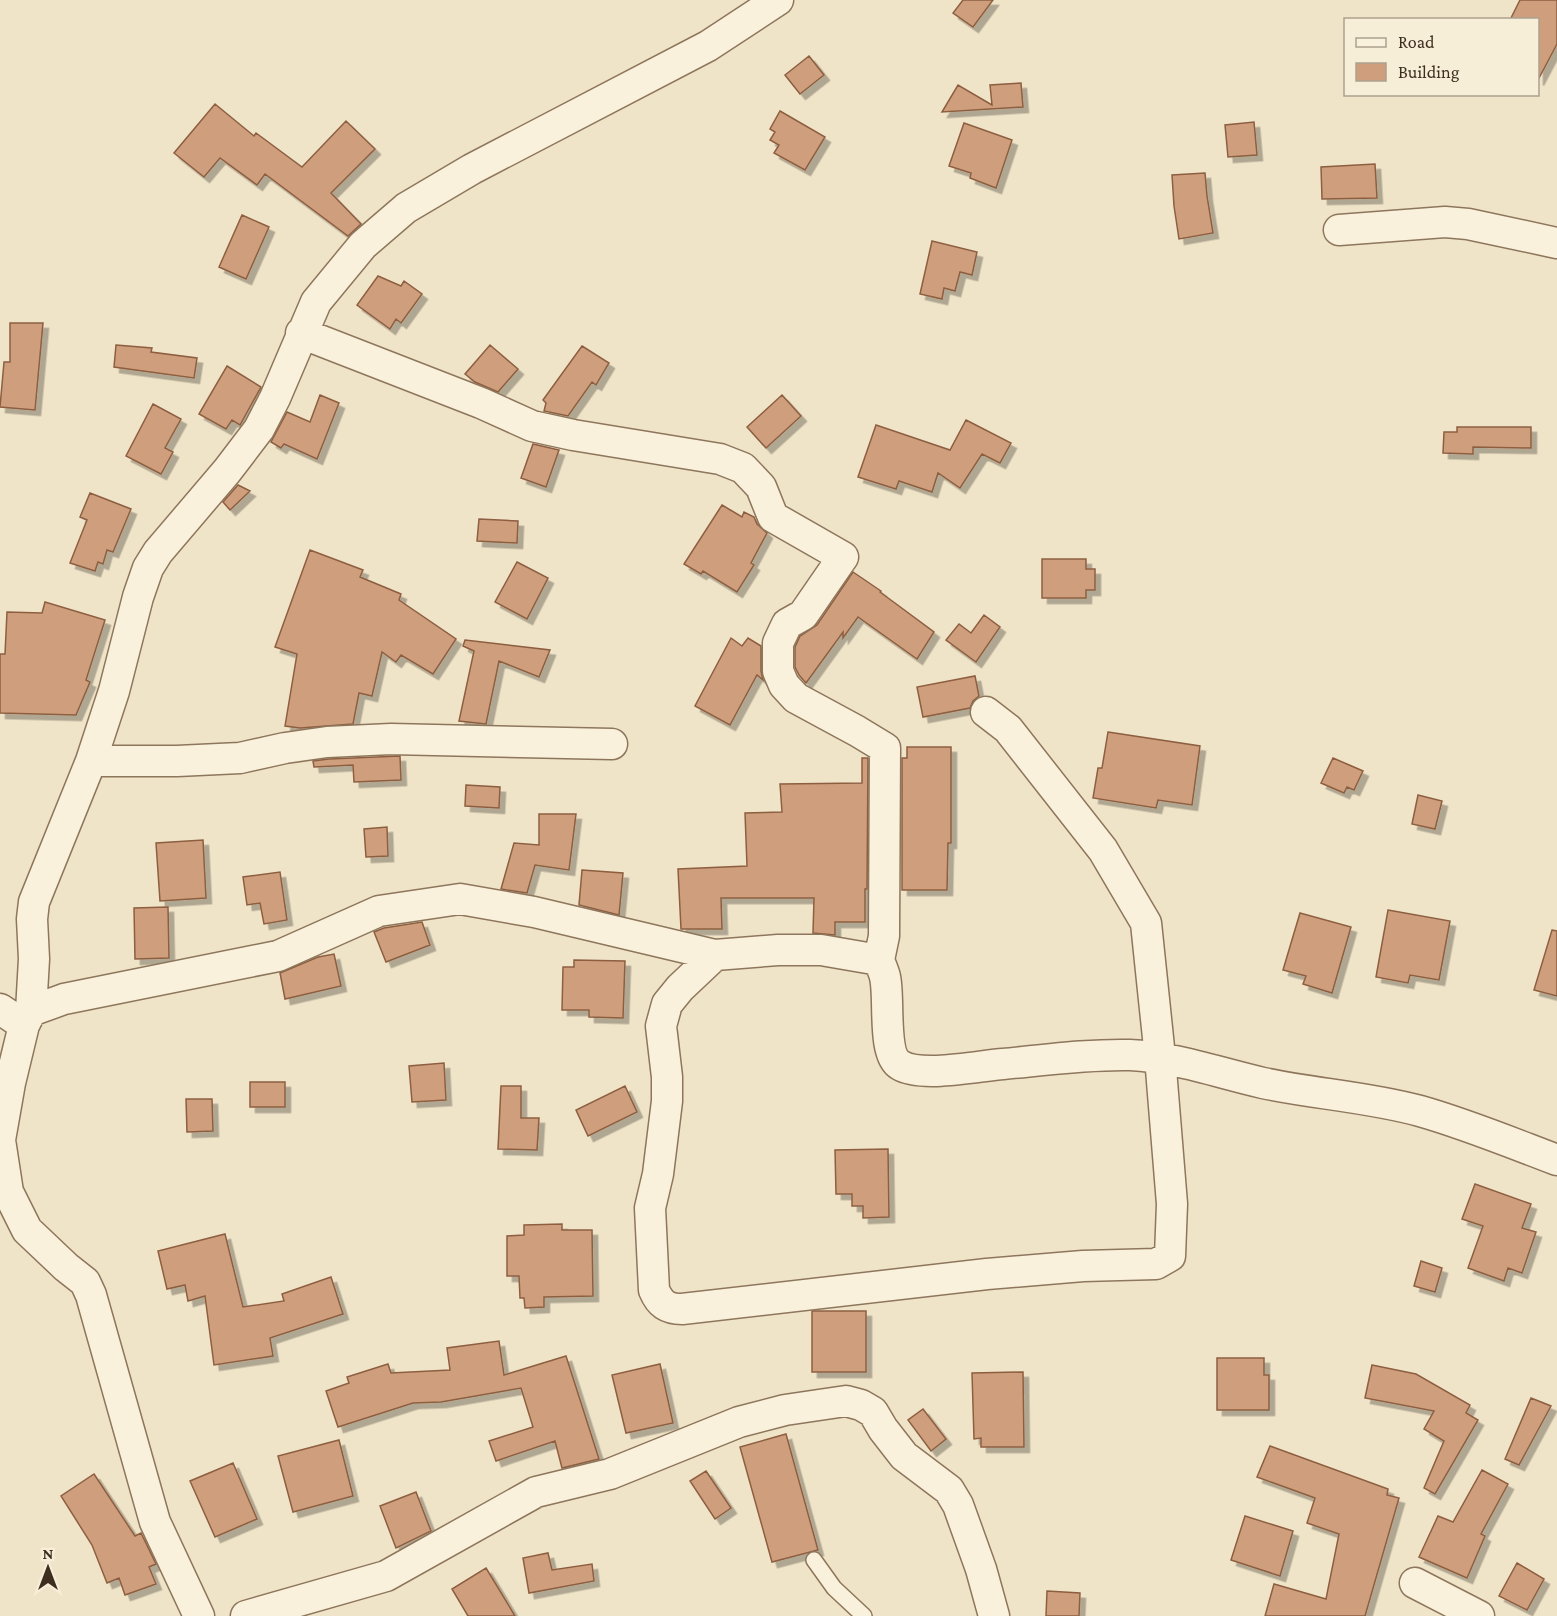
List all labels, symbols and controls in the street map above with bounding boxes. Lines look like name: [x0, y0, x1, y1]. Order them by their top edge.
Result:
legend: [1344, 18, 1539, 96]
text: Road: [1398, 32, 1435, 52]
text: Building: [1398, 62, 1460, 82]
north arrow: [18, 1538, 78, 1598]
text: N: [43, 1545, 54, 1562]

